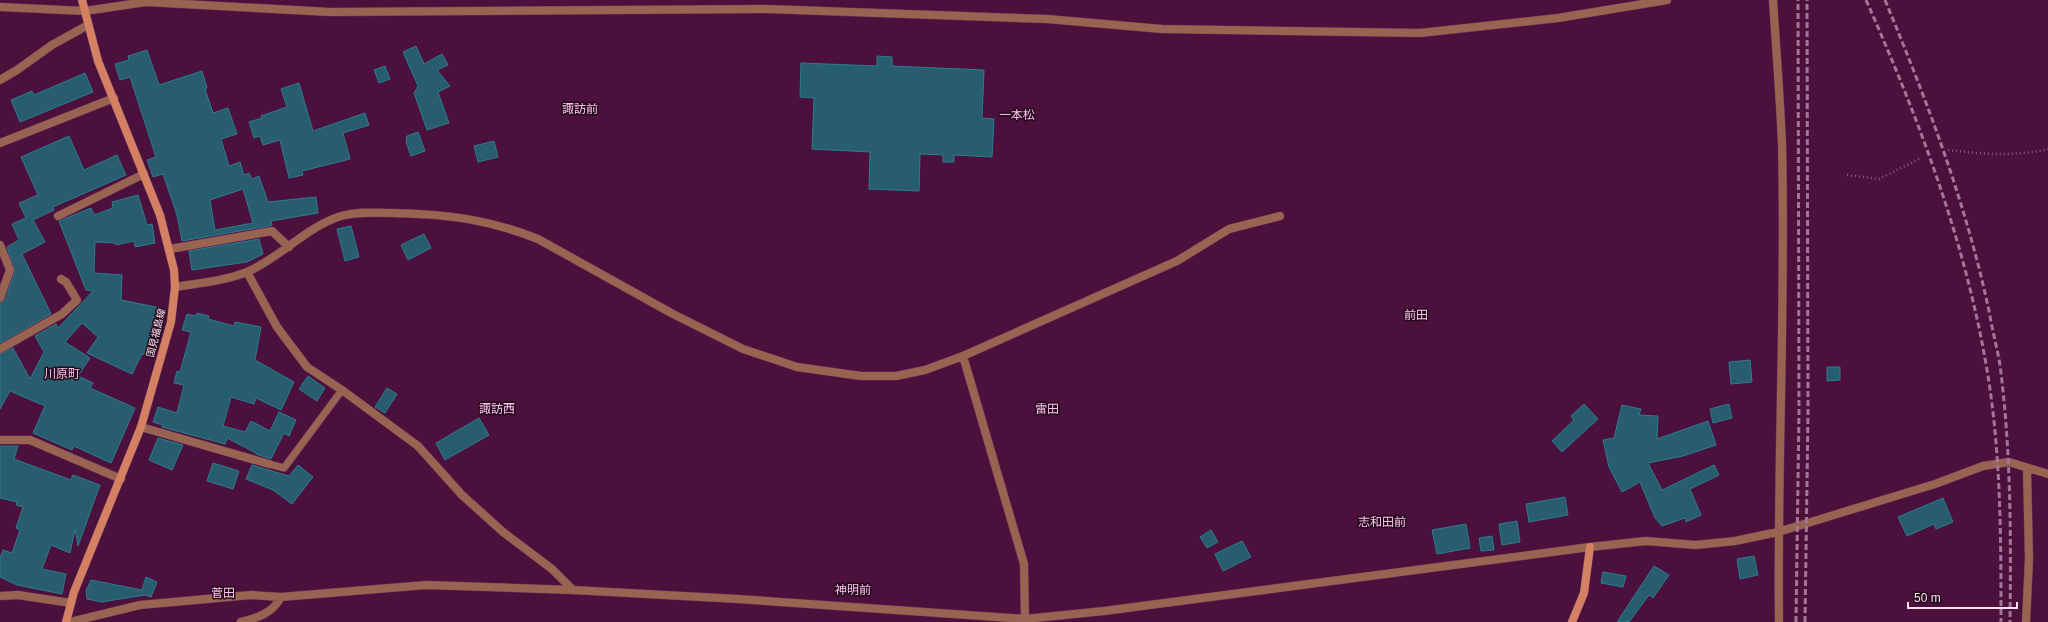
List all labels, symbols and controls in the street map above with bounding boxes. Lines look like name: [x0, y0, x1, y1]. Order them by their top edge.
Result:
district label: 諏訪前: [562, 102, 598, 116]
district label: 一本松: [999, 108, 1035, 122]
street label: 国見福島線: [145, 307, 167, 359]
district label: 前田: [1404, 308, 1428, 322]
district label: 川原町: [44, 367, 80, 381]
district label: 諏訪西: [479, 402, 515, 416]
district label: 雷田: [1035, 402, 1059, 416]
district label: 志和田前: [1358, 515, 1406, 529]
district label: 神明前: [835, 583, 871, 597]
scale bar: [1908, 584, 2017, 610]
district label: 菅田: [211, 586, 235, 600]
text: 50 m: [1914, 591, 1941, 605]

